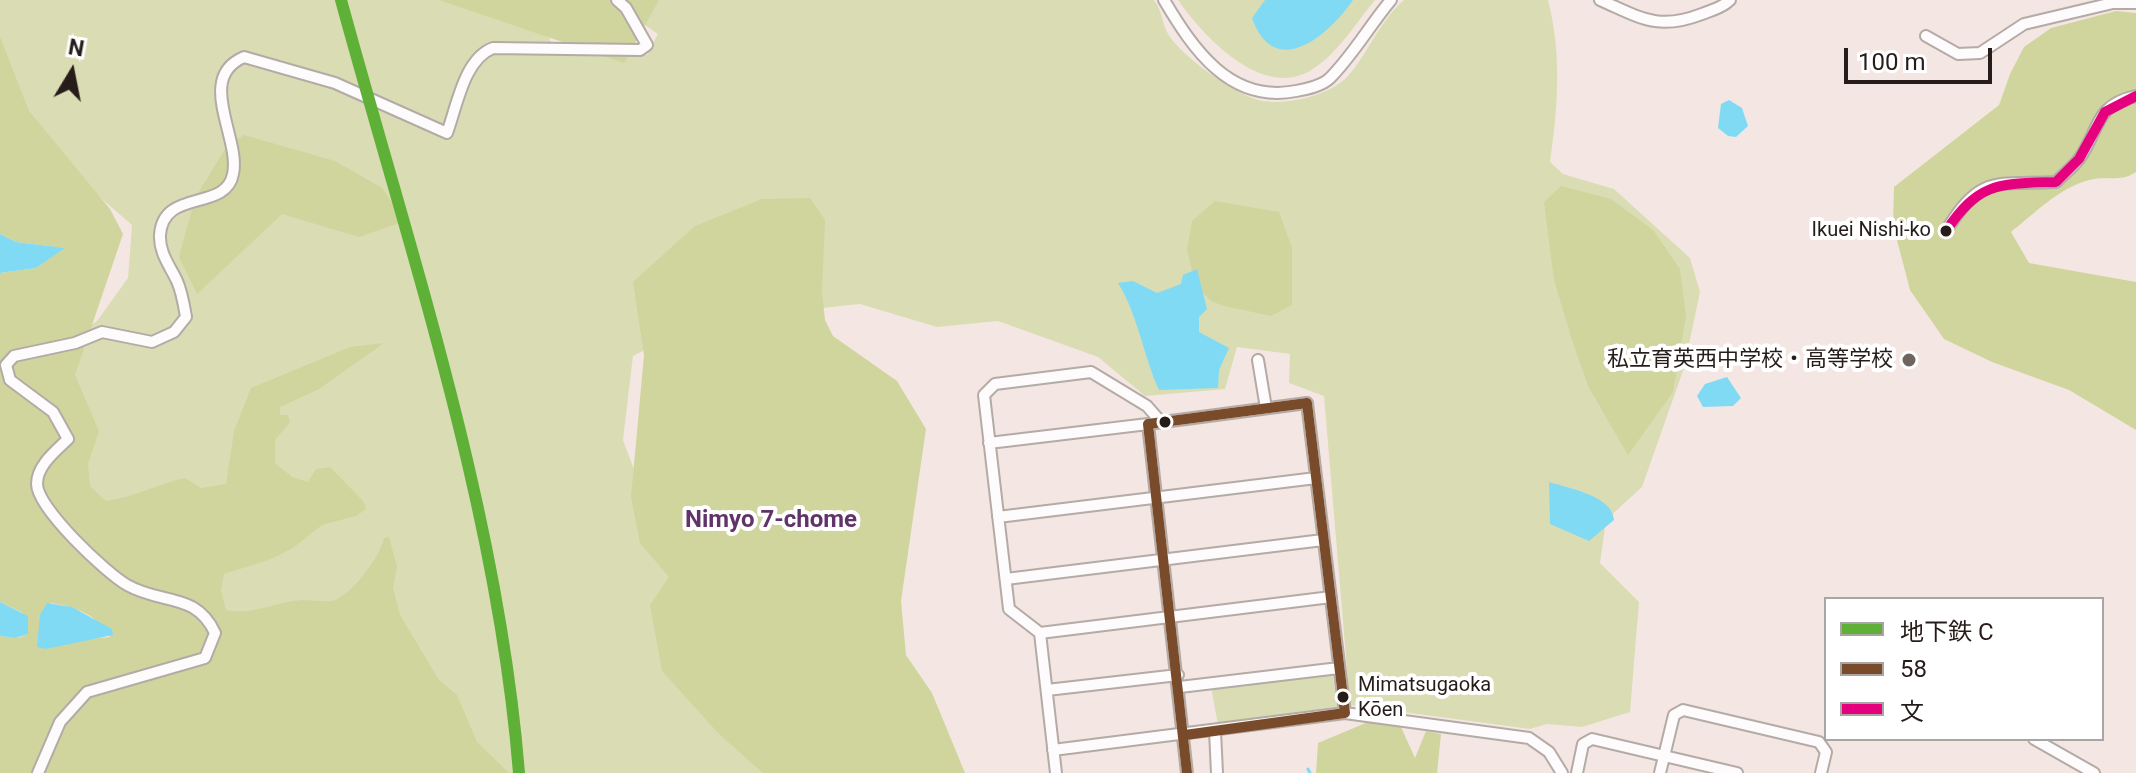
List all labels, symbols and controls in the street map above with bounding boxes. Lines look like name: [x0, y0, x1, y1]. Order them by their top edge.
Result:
north arrow: [32, 32, 112, 112]
scale bar: [1848, 32, 1996, 82]
text: N: [66, 34, 86, 62]
text: 100 m: [1858, 48, 1925, 76]
place label: Ikuei Nishi-ko: [1812, 219, 1931, 243]
marker: Ikuei Nishi-ko: [1938, 223, 1954, 239]
place label: 私立育英西中学校・高等学校: [1607, 347, 1893, 373]
marker: 私立育英西中学校・高等学校: [1900, 351, 1918, 369]
unlabelled marker: [1157, 414, 1173, 430]
district label: Nimyo 7-chome: [685, 507, 857, 535]
legend: [1824, 597, 2104, 741]
text: 地下鉄 C: [1900, 618, 1994, 646]
text: 58: [1900, 655, 1927, 683]
place label: Mimatsugaoka Kōen: [1358, 674, 1491, 721]
marker: Mimatsugaoka Kōen: [1335, 689, 1351, 705]
text: 文: [1900, 698, 1924, 726]

